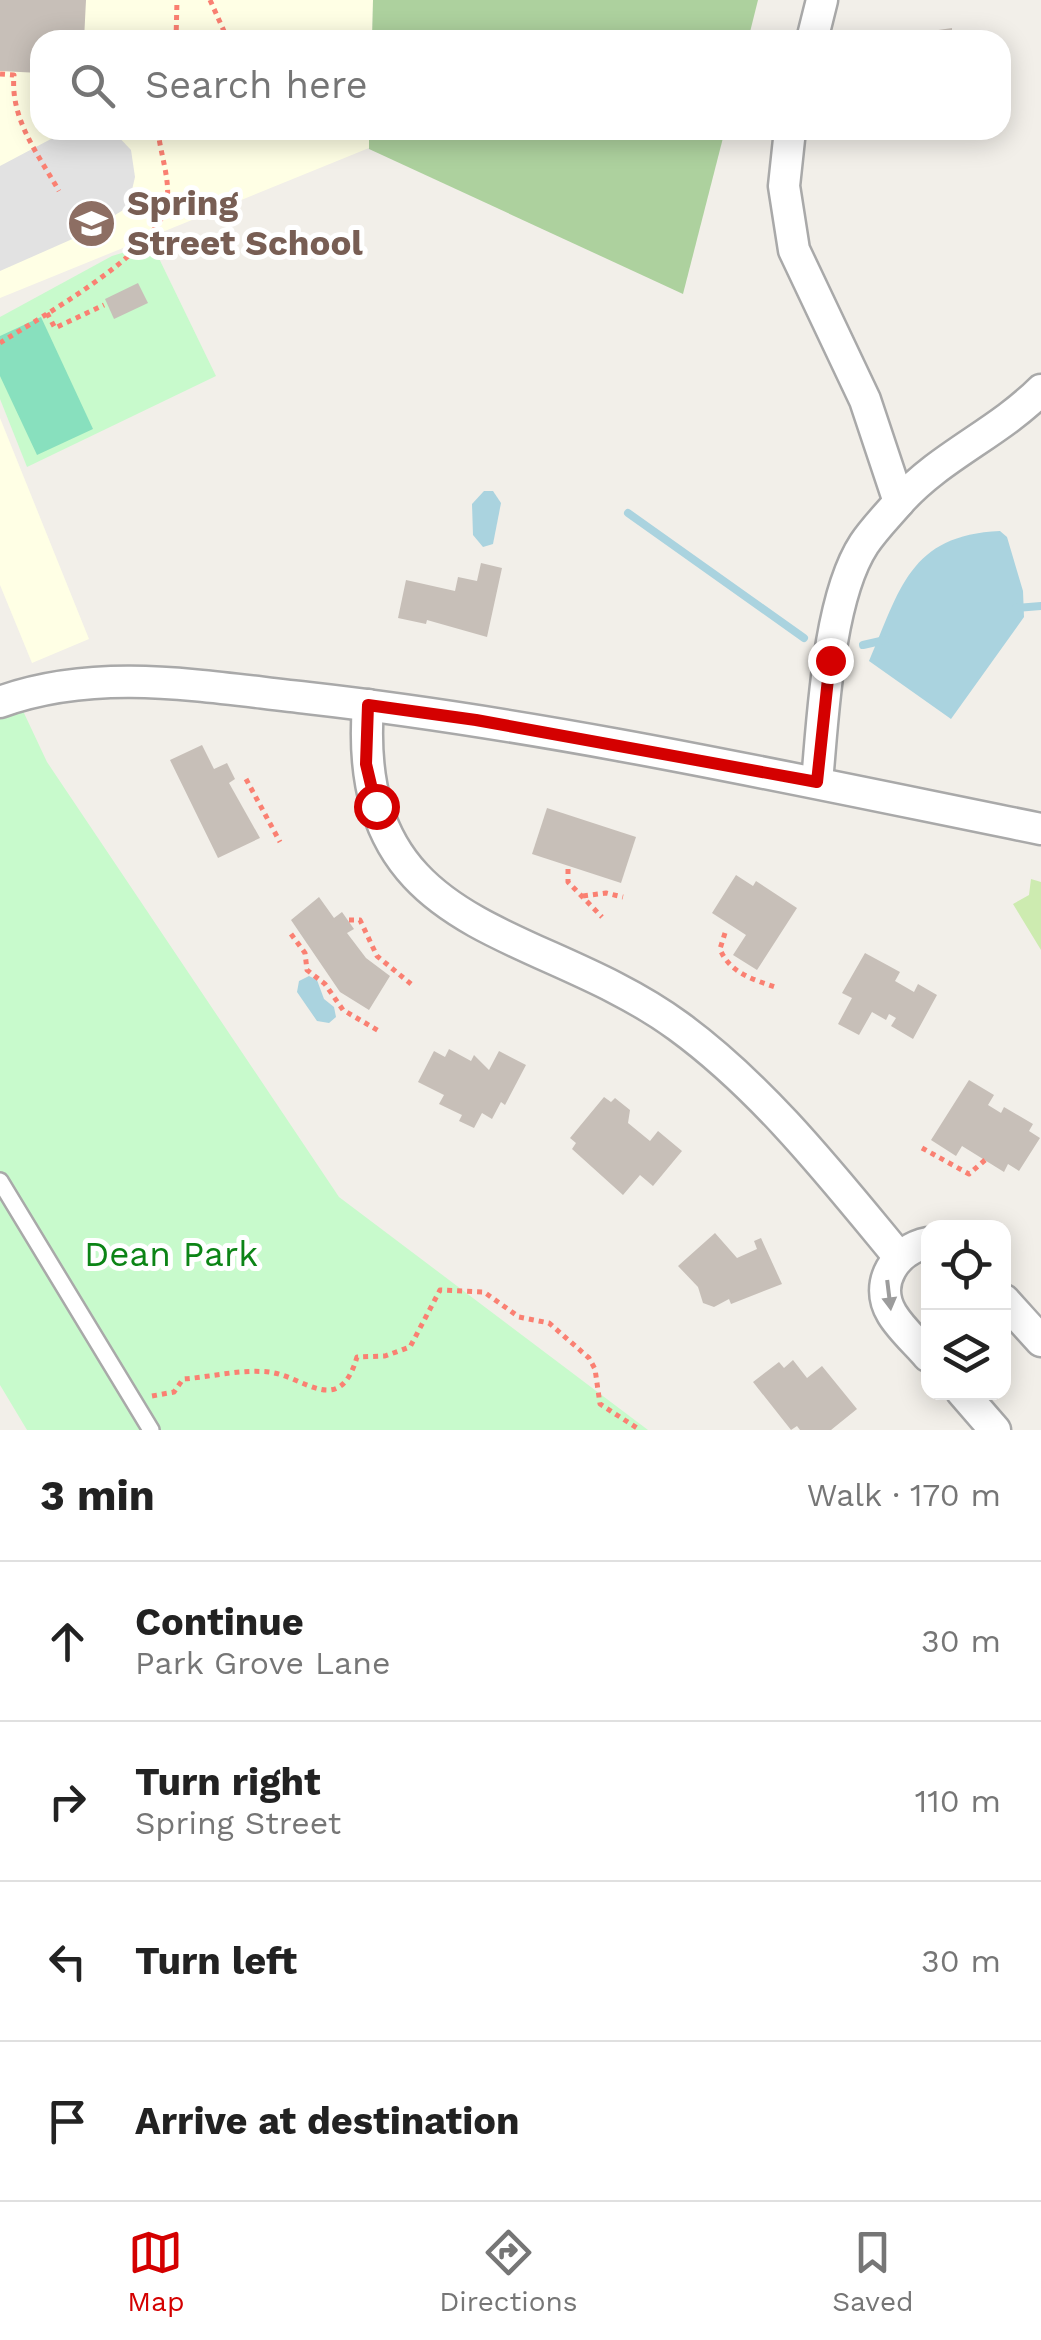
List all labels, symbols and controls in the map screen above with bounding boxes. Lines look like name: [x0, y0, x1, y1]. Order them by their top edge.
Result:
search box: [30, 30, 1011, 140]
icon: search: [65, 58, 120, 113]
text: Search here: [145, 63, 368, 107]
place label: Spring Street School: [127, 182, 363, 264]
school or university icon: Spring Street School: [66, 197, 118, 249]
route end: [808, 638, 854, 684]
route start: [354, 784, 400, 830]
map controls: [921, 1220, 1011, 1400]
button: locate: [921, 1220, 1011, 1310]
park label: Dean Park: [84, 1233, 258, 1275]
one-way arrow: [881, 1280, 897, 1311]
button: layers: [921, 1310, 1011, 1400]
text: 3 min: [40, 1471, 155, 1520]
text: Walk · 170 m: [807, 1476, 1001, 1514]
text: Continue: [135, 1600, 304, 1644]
icon: ahead: [40, 1614, 95, 1669]
text: 30 m: [921, 1622, 1001, 1660]
text: Park Grove Lane: [135, 1644, 391, 1682]
text: Turn right: [135, 1760, 321, 1804]
icon: right: [40, 1774, 95, 1829]
text: 110 m: [915, 1782, 1001, 1820]
text: Spring Street: [135, 1804, 341, 1842]
icon: left: [40, 1934, 95, 1989]
text: Turn left: [135, 1939, 297, 1983]
text: 30 m: [921, 1942, 1001, 1980]
icon: arrive: [40, 2094, 95, 2149]
text: Arrive at destination: [135, 2099, 520, 2143]
tab: Map: [127, 2225, 185, 2318]
tab: Directions: [439, 2225, 578, 2318]
tab: Saved: [832, 2225, 914, 2318]

